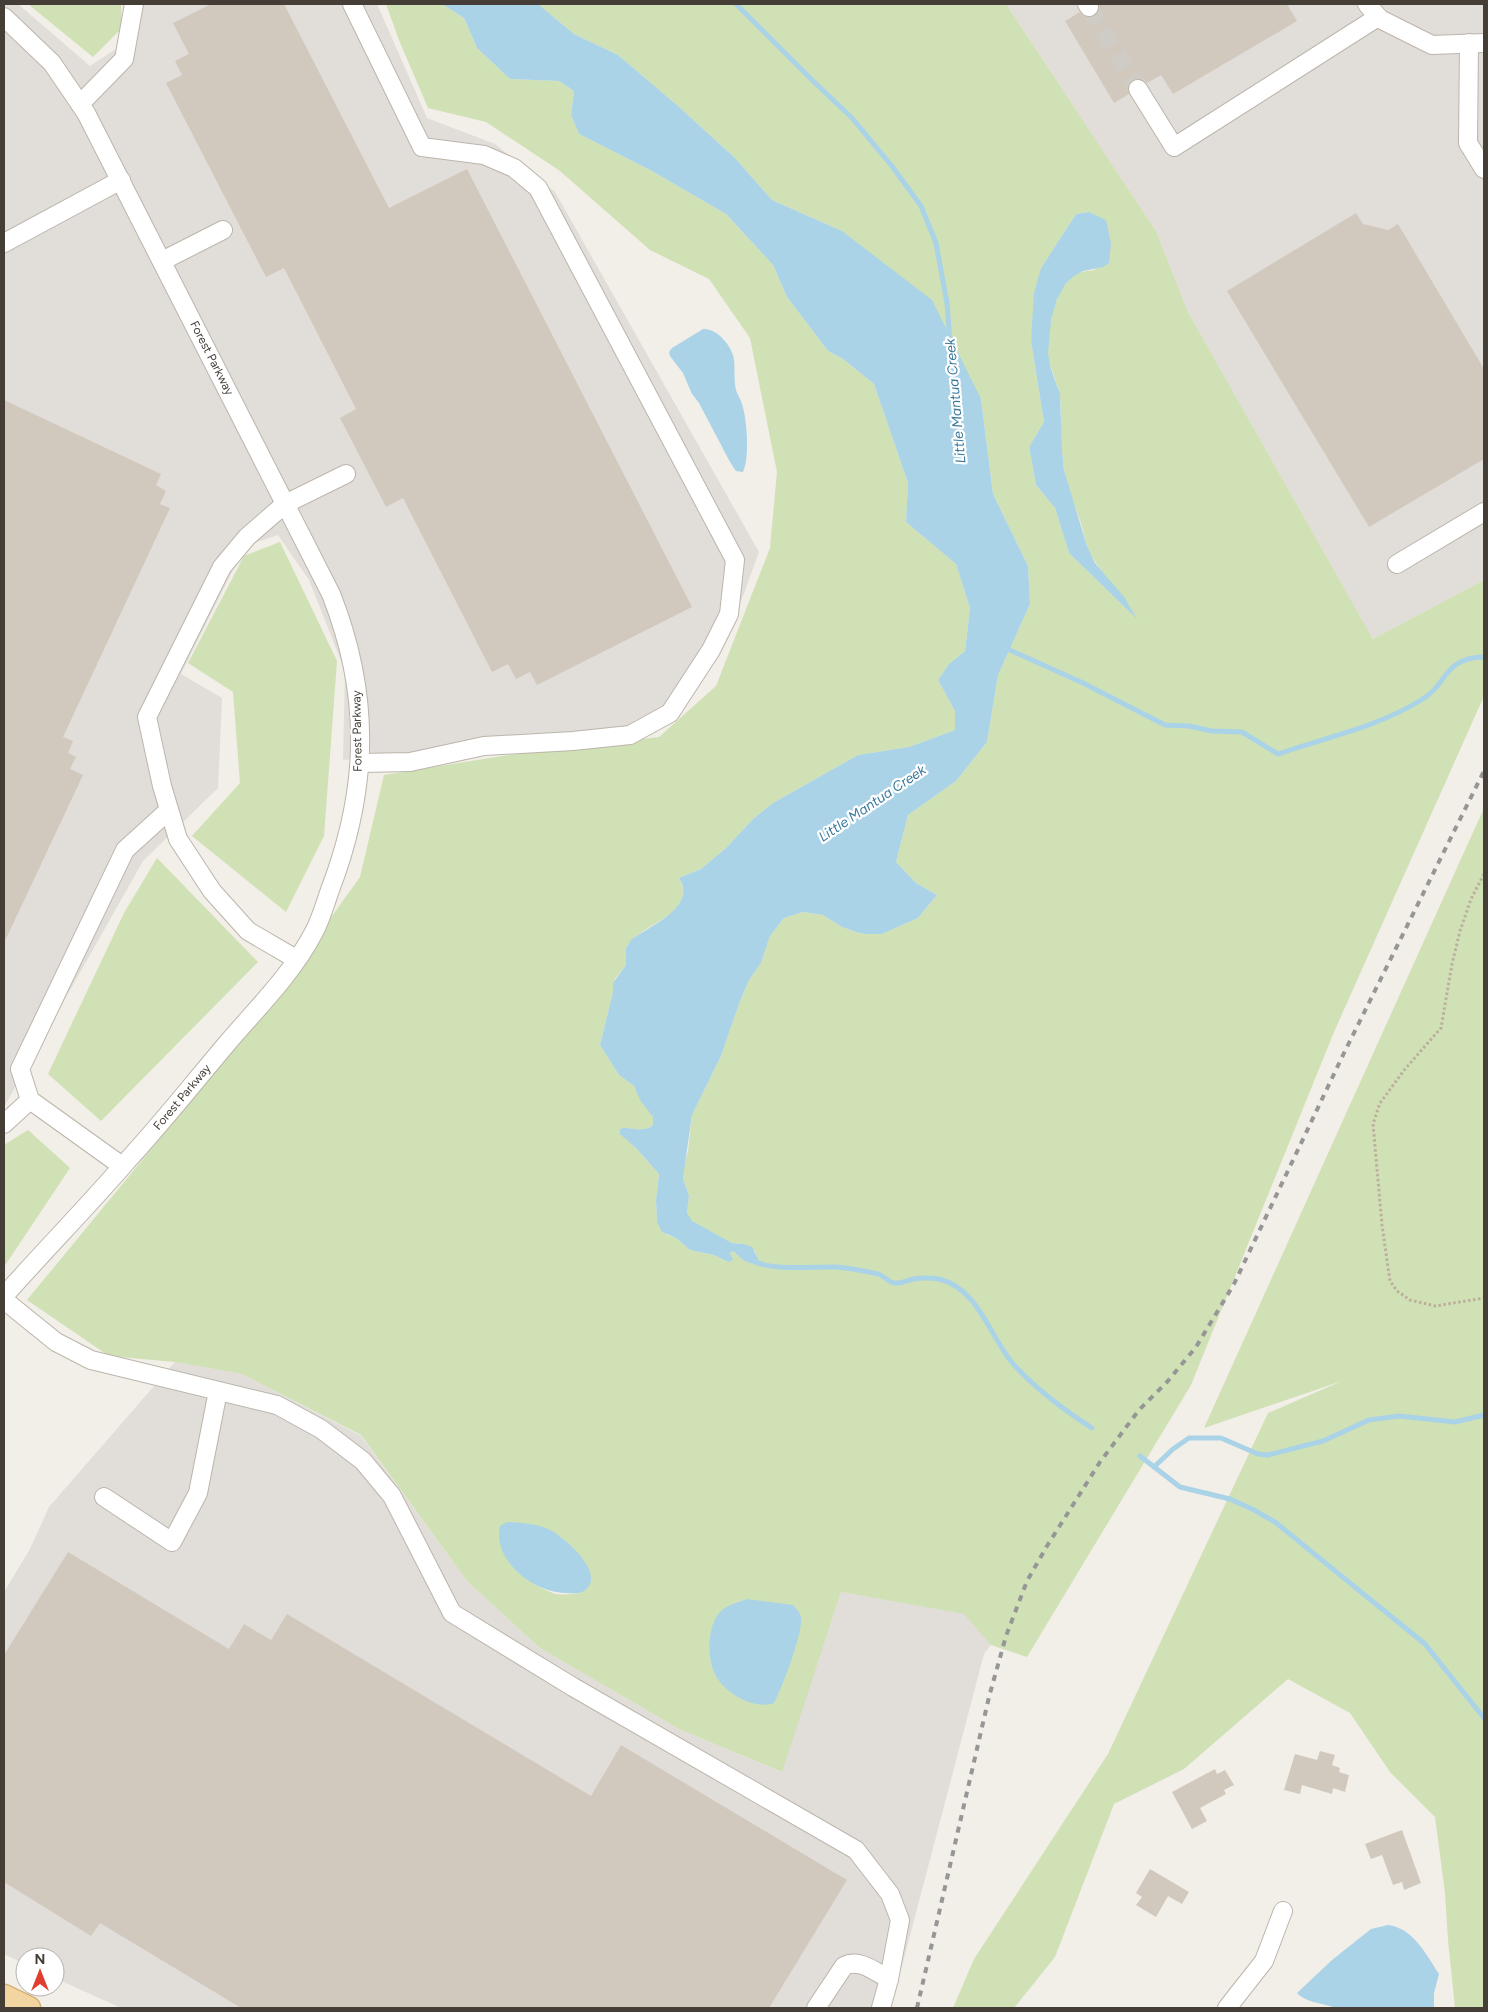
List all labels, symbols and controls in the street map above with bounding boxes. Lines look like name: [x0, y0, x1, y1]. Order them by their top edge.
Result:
street label: Forest Parkway: [187, 318, 237, 398]
water label: Little Mantua Creek: [941, 337, 969, 464]
street label: Forest Parkway: [349, 689, 365, 772]
water label: Little Mantua Creek: [816, 761, 930, 846]
street label: Forest Parkway: [150, 1061, 214, 1133]
north arrow: [15, 1947, 65, 1997]
text: N: [35, 1951, 45, 1968]

